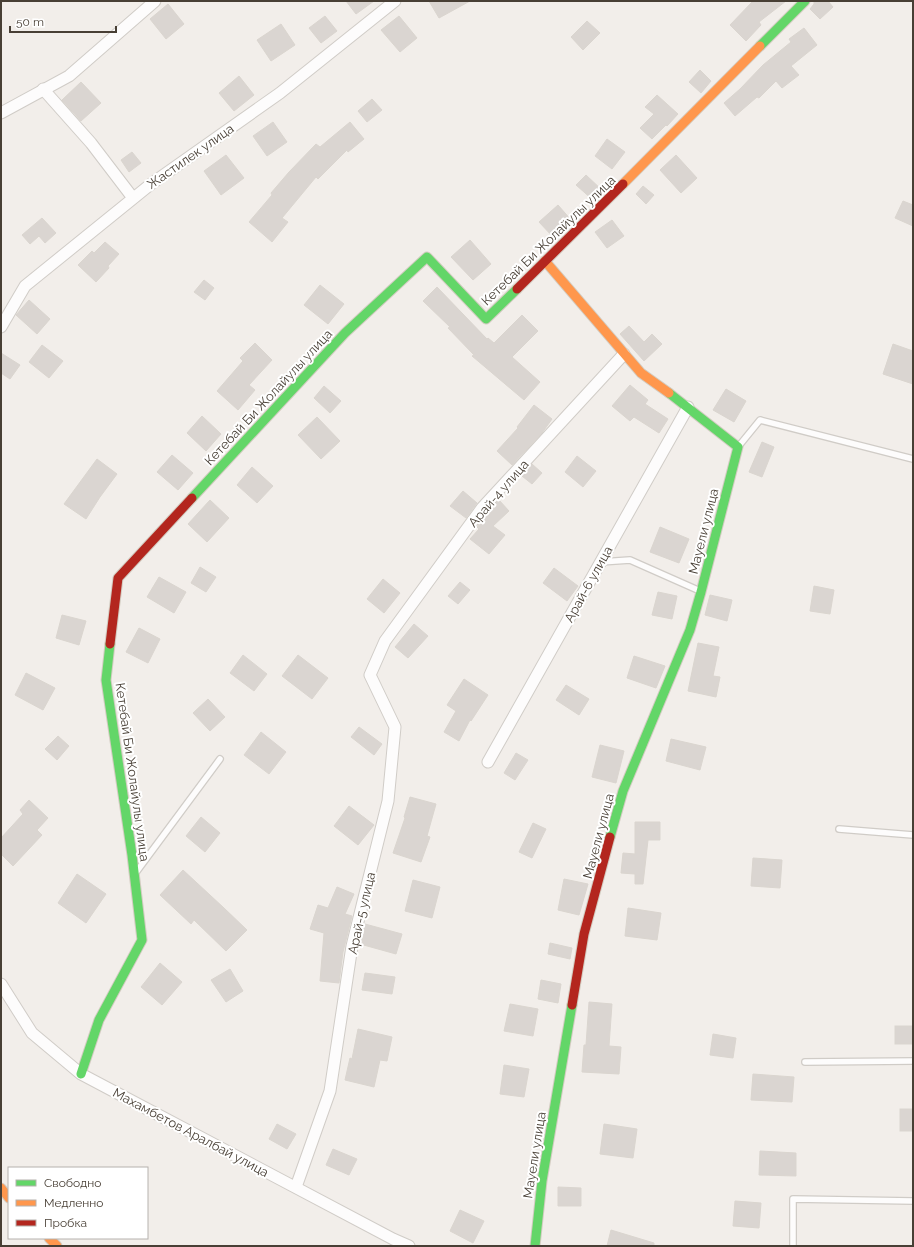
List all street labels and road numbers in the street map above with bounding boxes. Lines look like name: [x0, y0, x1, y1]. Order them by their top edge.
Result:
street label: Жастилек улица: [144, 121, 237, 192]
street label: Кетебай Би Жолайулы улица: [478, 172, 618, 308]
street label: Кетебай Би Жолайулы улица: [201, 326, 335, 468]
street label: Арай-4 улица: [465, 457, 532, 530]
street label: Мауели улица: [686, 487, 721, 575]
street label: Арай-6 улица: [561, 544, 616, 625]
street label: Кетебай Би Жолайулы улица: [113, 682, 152, 862]
street label: Мауели улица: [580, 792, 617, 880]
street label: Арай-5 улица: [345, 871, 378, 956]
street label: Махамбетов Аралбай улица: [110, 1085, 271, 1180]
street label: Мауели улица: [520, 1111, 549, 1199]

